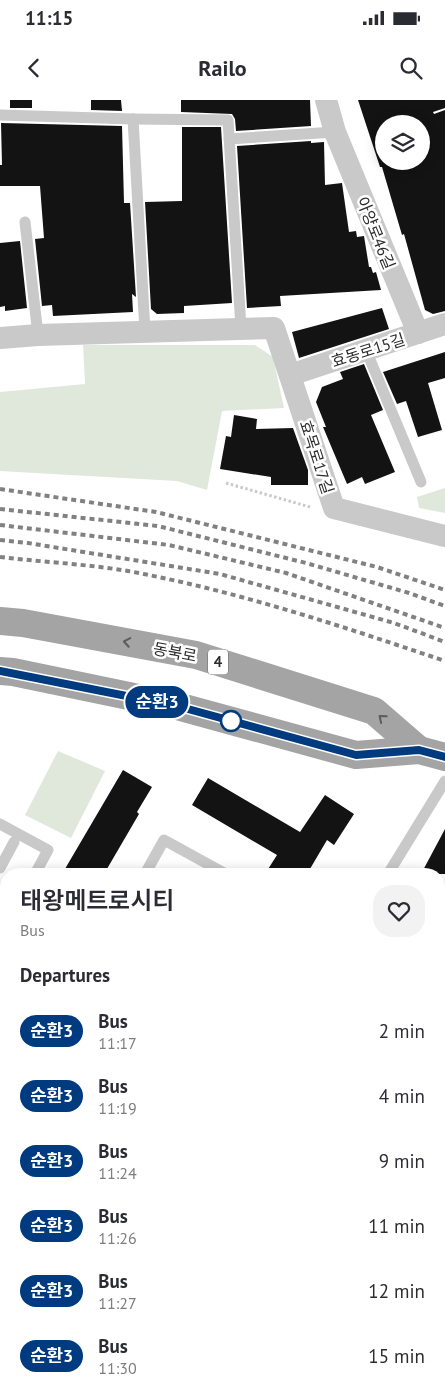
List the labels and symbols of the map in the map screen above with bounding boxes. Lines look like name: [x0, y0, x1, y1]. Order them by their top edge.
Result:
street label: 아양로46길: [352, 194, 400, 272]
street label: 효동로15길: [329, 329, 407, 371]
street label: 효목로17길: [296, 418, 338, 496]
one-way arrow: [123, 638, 131, 648]
street label: 동북로: [151, 638, 199, 666]
road number: 4: [208, 650, 228, 674]
line badge: 순환3: [128, 686, 186, 718]
unlabelled marker: [220, 710, 242, 732]
one-way arrow: [379, 715, 388, 724]

